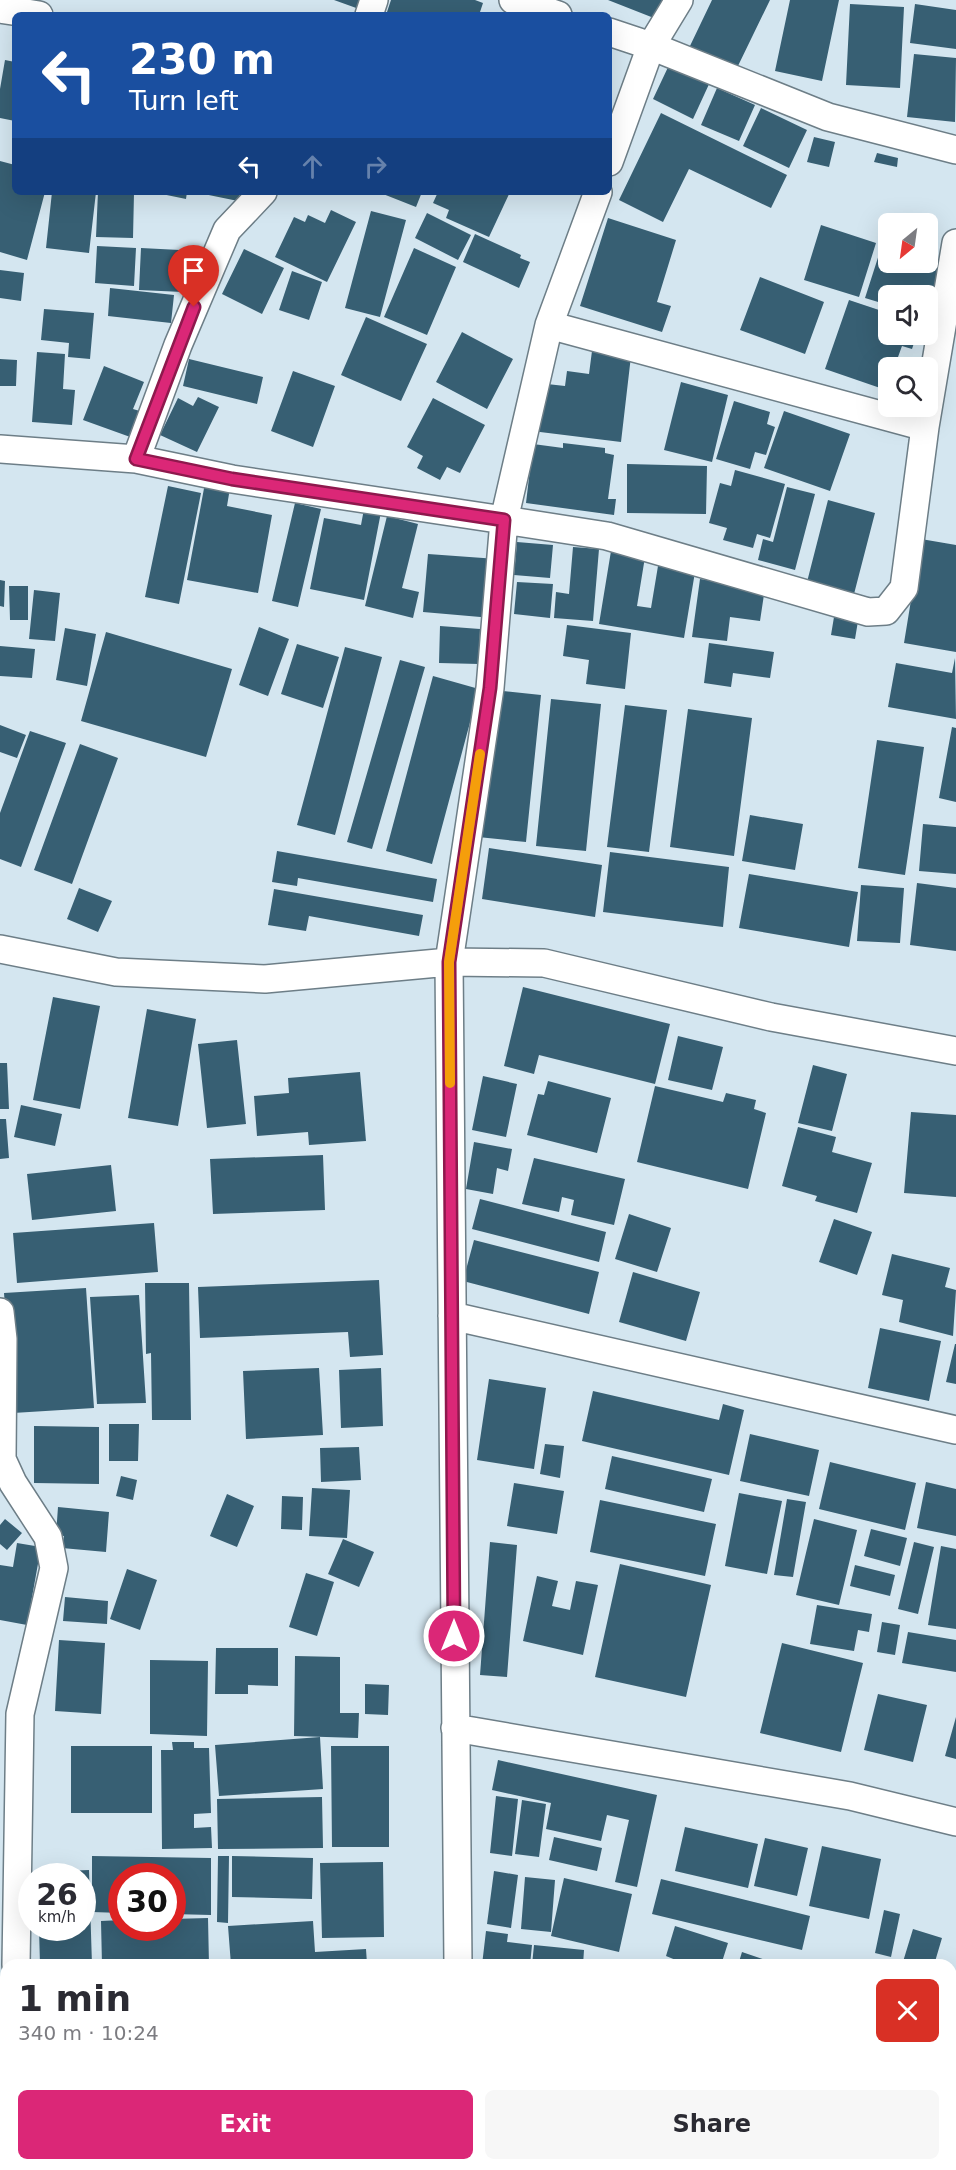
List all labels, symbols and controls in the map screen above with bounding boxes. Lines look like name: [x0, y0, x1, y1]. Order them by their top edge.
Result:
text: 230 m: [129, 35, 275, 84]
icon: left: [30, 36, 108, 114]
text: Turn left: [129, 85, 239, 116]
icon: left: [233, 150, 266, 183]
icon: ahead: [296, 150, 329, 183]
icon: right: [359, 150, 392, 183]
north arrow: [878, 213, 938, 273]
map controls: [878, 213, 938, 417]
pin: [168, 245, 219, 307]
icon: arrive: [177, 254, 210, 287]
button: sound: [878, 285, 938, 345]
button: search: [878, 357, 938, 417]
position arrow: [422, 1604, 486, 1668]
speed limit sign: 30: [108, 1863, 186, 1941]
text: 26: [36, 1877, 78, 1912]
text: km/h: [38, 1908, 76, 1926]
text: 1 min: [18, 1978, 131, 2019]
button: close: [876, 1979, 939, 2042]
text: 340 m · 10:24: [18, 2021, 159, 2045]
button: Exit: [18, 2090, 473, 2159]
button: Share: [485, 2090, 939, 2159]

